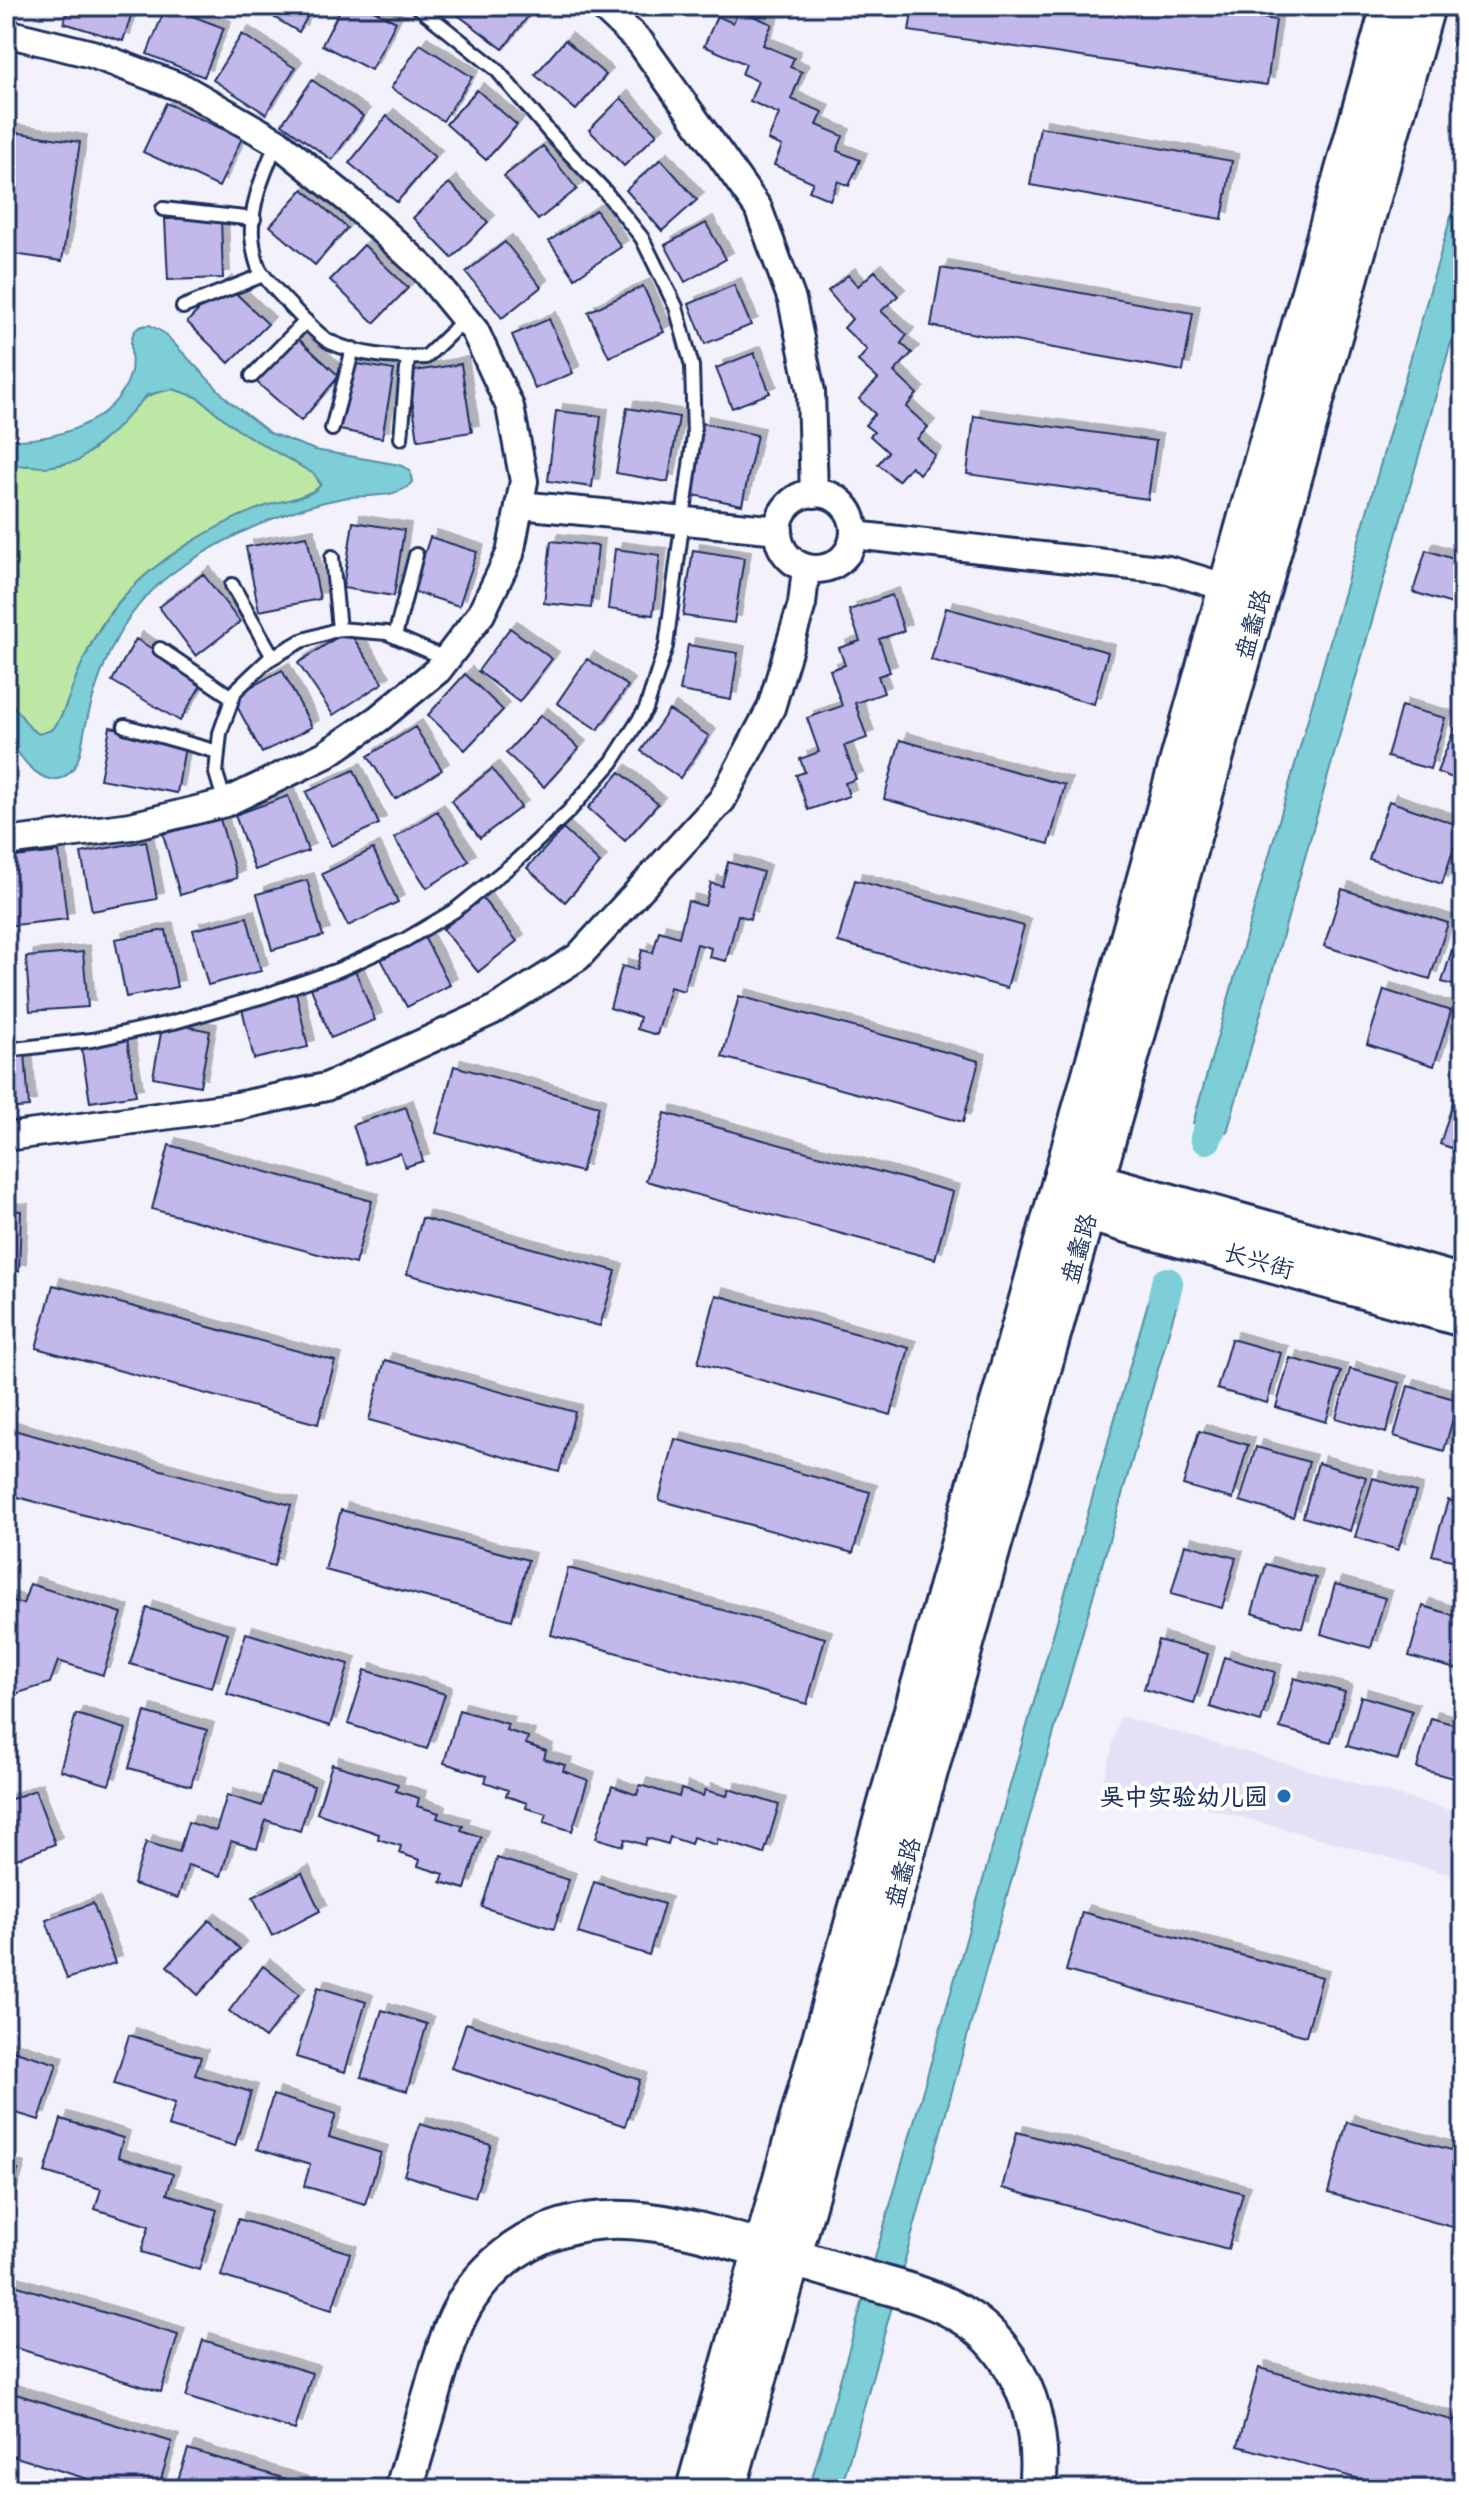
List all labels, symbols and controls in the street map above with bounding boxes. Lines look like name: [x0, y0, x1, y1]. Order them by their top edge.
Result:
street label: 盘蠡路: [1227, 585, 1277, 663]
street label: 盘蠡路: [1053, 1209, 1103, 1287]
street label: 长兴街: [1220, 1235, 1298, 1285]
place label: 吴中实验幼儿园: [1100, 1780, 1268, 1812]
marker: 吴中实验幼儿园: [1275, 1787, 1293, 1805]
street label: 盘蠡路: [877, 1833, 927, 1911]

